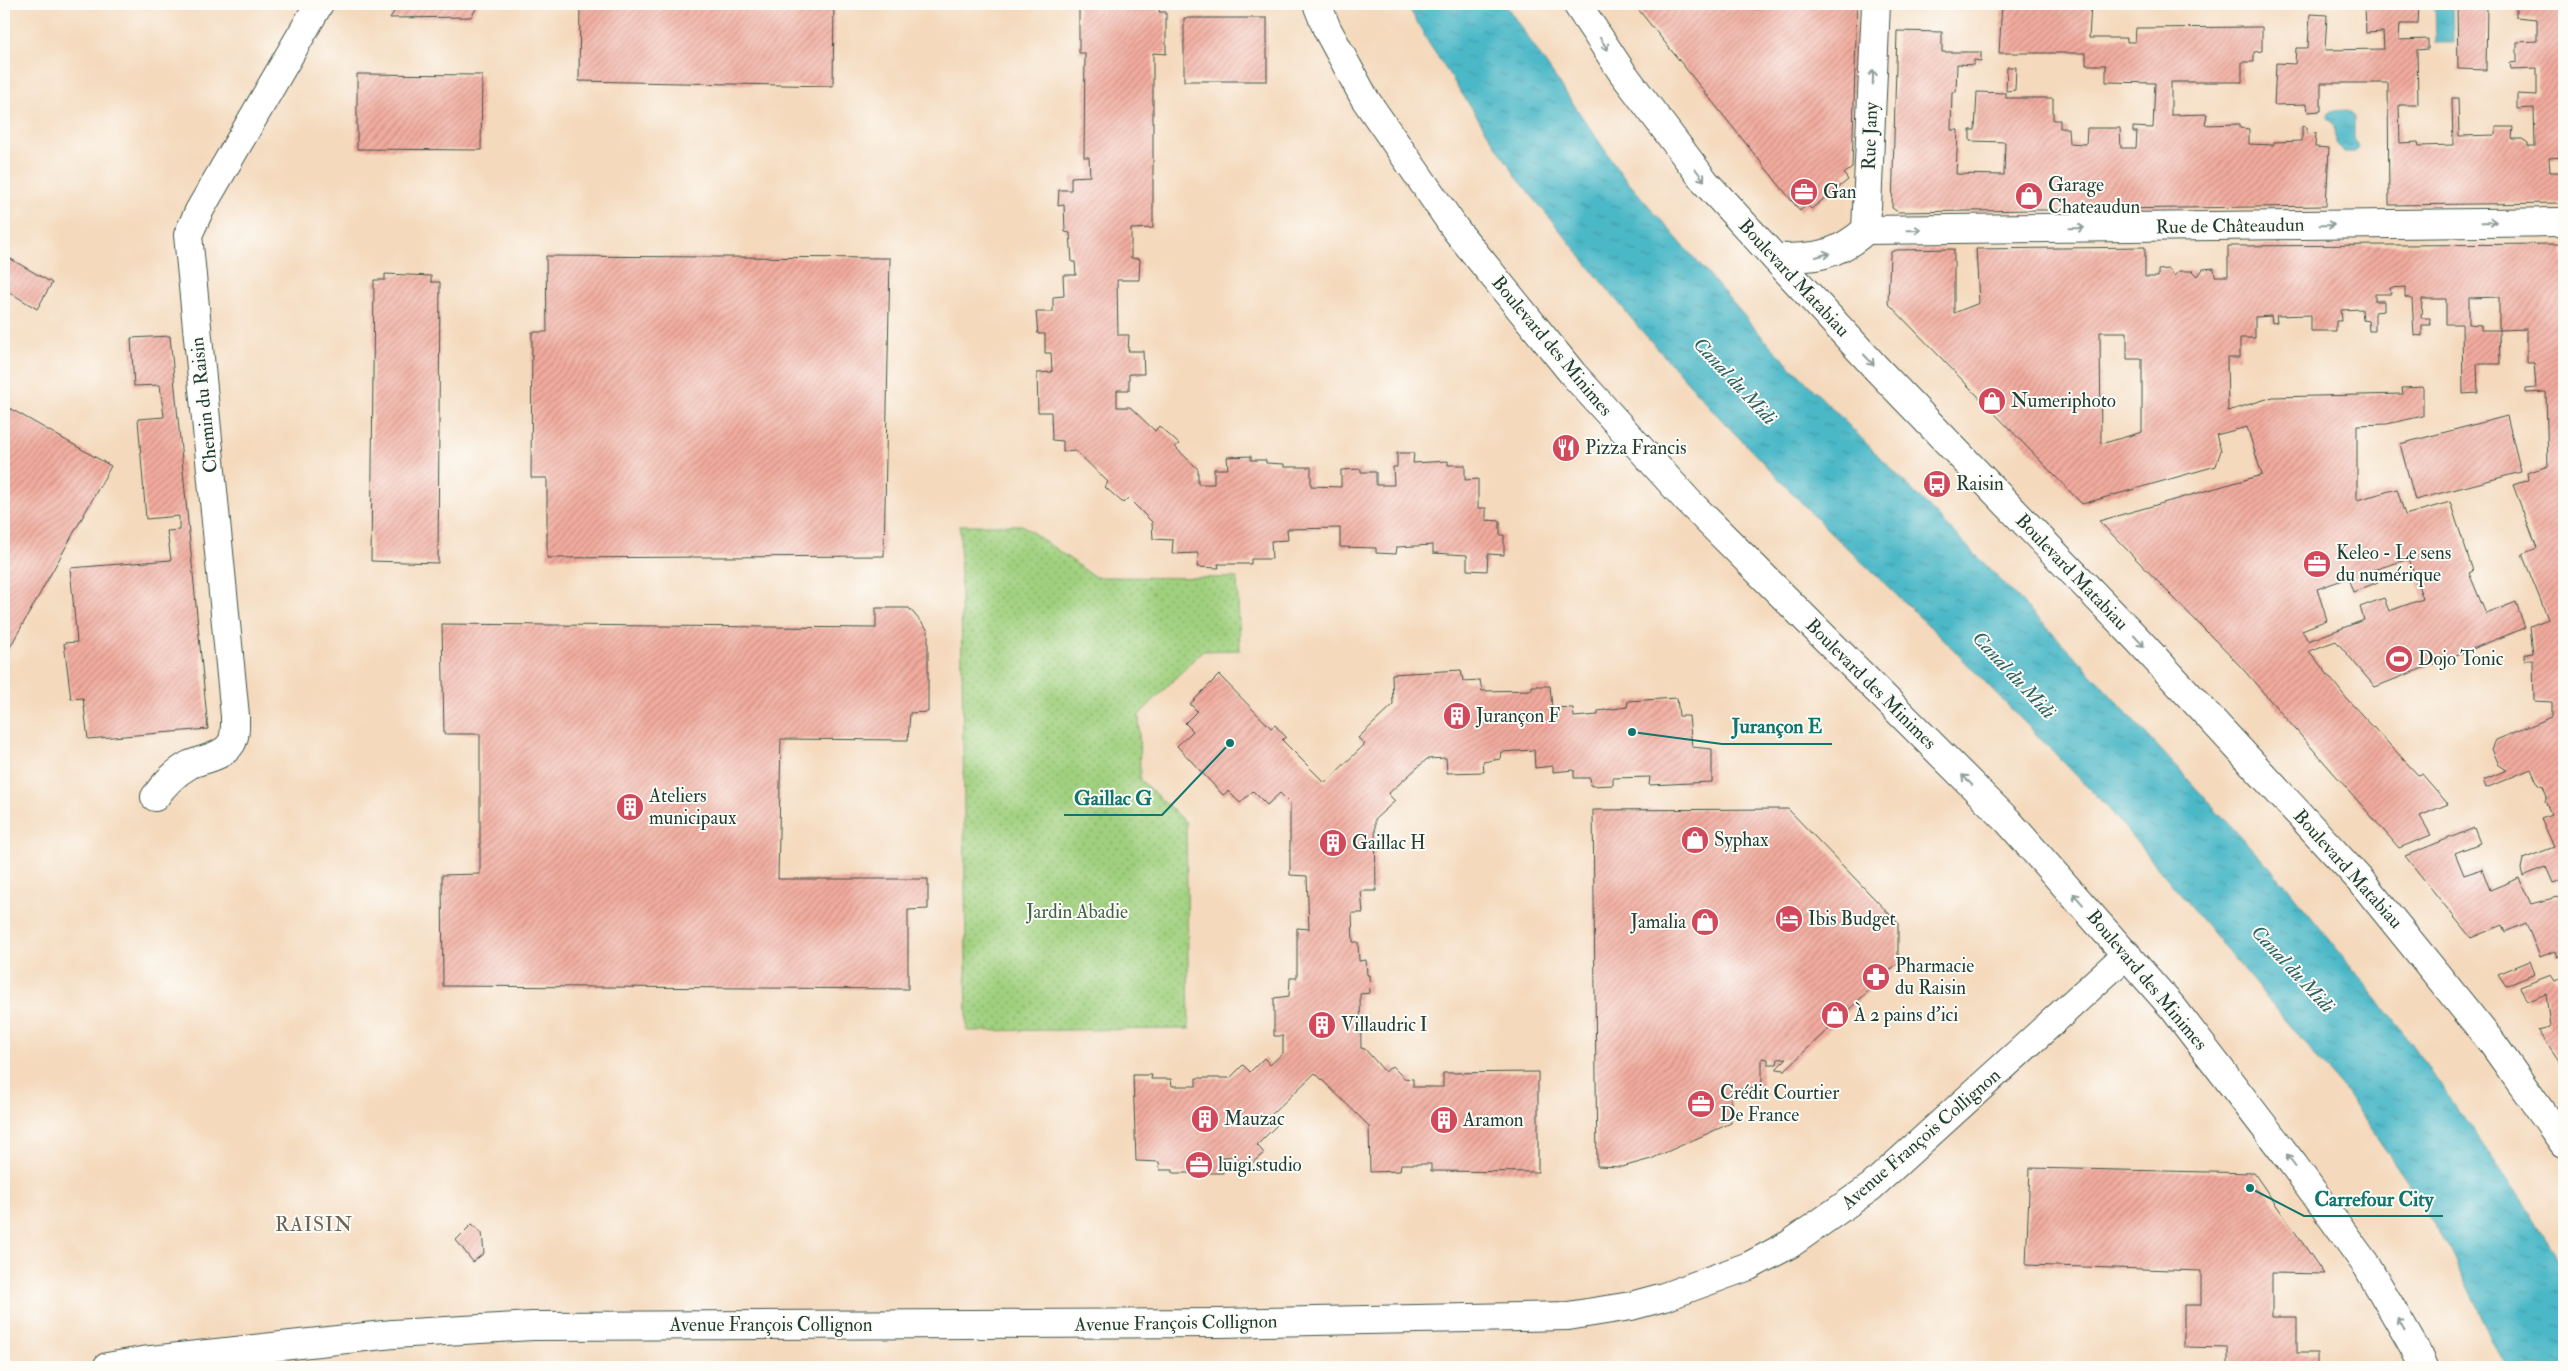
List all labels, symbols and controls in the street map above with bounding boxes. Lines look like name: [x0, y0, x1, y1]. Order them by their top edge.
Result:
one-way arrow: [1599, 37, 1609, 51]
one-way arrow: [1868, 69, 1877, 85]
street label: Rue Jany: [1857, 101, 1883, 171]
one-way arrow: [1695, 168, 1705, 182]
place label: Garage Chateaudun: [2048, 173, 2141, 219]
office icon: Gan: [1789, 177, 1819, 207]
place label: Gan: [1823, 180, 1857, 204]
shop icon: Garage Chateaudun: [2014, 181, 2044, 211]
street label: Rue de Châteaudun: [2155, 213, 2305, 239]
street label: Boulevard Matabiau: [1733, 214, 1855, 342]
one-way arrow: [2481, 218, 2497, 227]
one-way arrow: [2319, 220, 2335, 229]
one-way arrow: [2068, 223, 2085, 233]
one-way arrow: [1906, 225, 1922, 235]
one-way arrow: [1815, 249, 1831, 259]
street label: Boulevard des Minimes: [1486, 271, 1618, 421]
water label: Canal du Midi: [1688, 332, 1782, 431]
street label: Chemin du Raisin: [185, 336, 223, 474]
one-way arrow: [1863, 354, 1875, 366]
shop icon: Numeriphoto: [1977, 386, 2007, 416]
place label: Numeriphoto: [2011, 389, 2116, 414]
restaurant icon: Pizza Francis: [1551, 433, 1581, 463]
place label: Pizza Francis: [1585, 436, 1687, 460]
bus stop icon: Raisin: [1922, 469, 1952, 499]
place label: Raisin: [1956, 472, 2004, 496]
street label: Boulevard Matabiau: [2010, 509, 2134, 635]
place label: Keleo - Le sens du numérique: [2336, 541, 2451, 587]
office icon: Keleo - Le sens du numérique: [2302, 549, 2332, 579]
street label: Boulevard des Minimes: [1800, 613, 1942, 755]
water label: Canal du Midi: [1967, 626, 2061, 725]
one-way arrow: [2133, 635, 2145, 648]
sports icon: Dojo Tonic: [2384, 644, 2414, 674]
place label: Dojo Tonic: [2418, 647, 2504, 671]
building icon: Jurançon F: [1442, 701, 1472, 731]
place label: Jurançon F: [1475, 704, 1560, 728]
callout: Jurançon E: [1722, 709, 1832, 744]
text: Jurançon E: [1731, 714, 1823, 739]
one-way arrow: [1961, 774, 1973, 786]
callout: Gaillac G: [1064, 780, 1162, 815]
place label: Ateliers municipaux: [648, 784, 737, 831]
text: Gaillac G: [1074, 786, 1152, 811]
building icon: Ateliers municipaux: [615, 792, 645, 822]
street label: Boulevard Matabiau: [2288, 804, 2408, 934]
shop icon: Syphax: [1680, 825, 1710, 855]
building icon: Gaillac H: [1318, 828, 1348, 858]
place label: Syphax: [1714, 828, 1769, 853]
place label: Gaillac H: [1352, 831, 1426, 855]
one-way arrow: [2072, 892, 2084, 905]
park label: Jardin Abadie: [1025, 900, 1128, 924]
hotel icon: Ibis Budget: [1774, 904, 1804, 934]
street label: Boulevard des Minimes: [2081, 905, 2213, 1055]
shop icon: Jamalia: [1690, 907, 1720, 937]
place label: Ibis Budget: [1808, 907, 1896, 931]
place label: Jamalia: [1630, 910, 1686, 934]
water label: Canal du Midi: [2246, 920, 2340, 1019]
place label: Pharmacie du Raisin: [1895, 954, 1974, 1000]
pharmacy icon: Pharmacie du Raisin: [1861, 962, 1891, 992]
shop icon: À 2 pains d’ici: [1820, 1000, 1850, 1030]
place label: À 2 pains d’ici: [1853, 1002, 1958, 1028]
building icon: Villaudric I: [1307, 1010, 1337, 1040]
place label: Villaudric I: [1341, 1013, 1428, 1037]
street label: Avenue François Collignon: [1836, 1063, 2006, 1215]
place label: Crédit Courtier De France: [1720, 1081, 1839, 1127]
office icon: Crédit Courtier De France: [1686, 1089, 1716, 1119]
building icon: Mauzac: [1190, 1104, 1220, 1134]
building icon: Aramon: [1429, 1105, 1459, 1135]
place label: Mauzac: [1224, 1107, 1285, 1131]
place label: Aramon: [1462, 1108, 1524, 1132]
office icon: luigi.studio: [1184, 1150, 1214, 1180]
place label: luigi.studio: [1218, 1153, 1302, 1177]
one-way arrow: [2285, 1154, 2296, 1167]
callout: Carrefour City: [2304, 1181, 2443, 1216]
text: Carrefour City: [2315, 1187, 2435, 1213]
district label: RAISIN: [275, 1212, 353, 1237]
street label: Avenue François Collignon: [1073, 1309, 1278, 1337]
street label: Avenue François Collignon: [668, 1313, 873, 1337]
one-way arrow: [2396, 1316, 2406, 1331]

